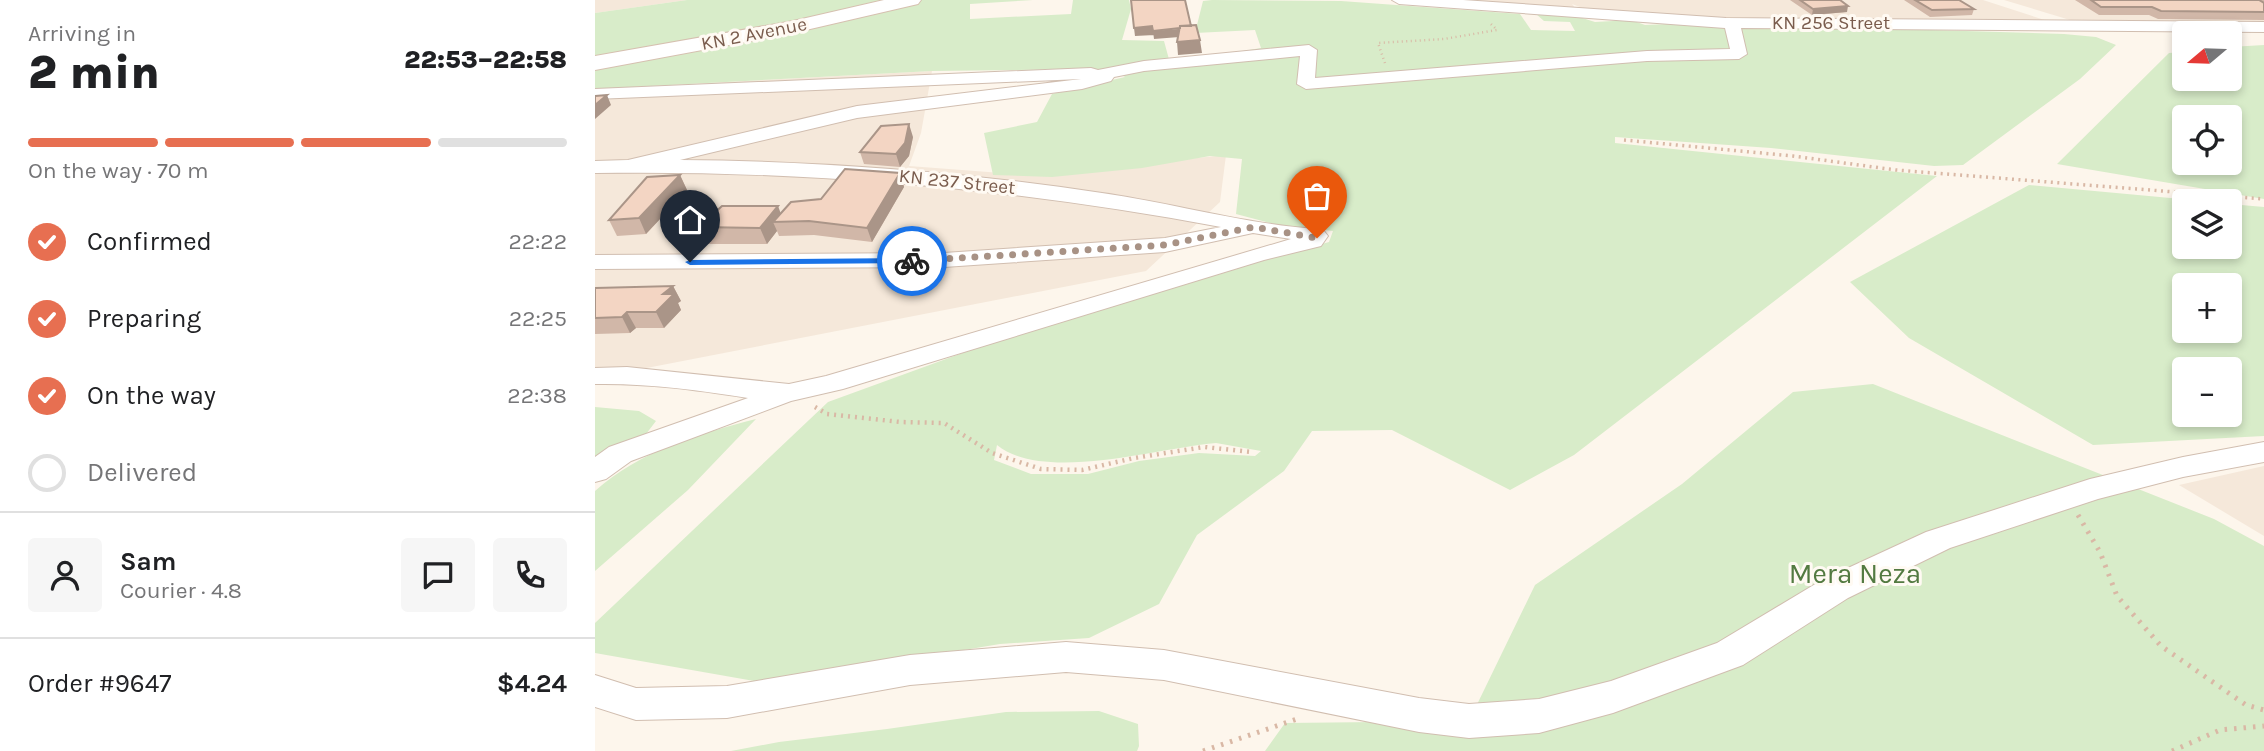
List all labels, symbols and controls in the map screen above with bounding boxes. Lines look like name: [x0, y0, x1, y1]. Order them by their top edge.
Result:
street label: KN 256 Street: [1772, 12, 1890, 34]
street label: KN 2 Avenue: [699, 13, 809, 55]
text: Arriving in: [28, 20, 136, 47]
north arrow: [2172, 21, 2242, 91]
map controls: [2172, 21, 2242, 427]
text: 22:53–22:58: [404, 44, 567, 75]
text: 2 min: [28, 46, 160, 100]
button: locate: [2172, 105, 2242, 175]
text: On the way · 70 m: [28, 157, 208, 184]
street label: KN 237 Street: [898, 165, 1016, 199]
pin: [1287, 166, 1347, 238]
icon: bag: [1298, 177, 1336, 215]
button: layers: [2172, 189, 2242, 259]
pin: [660, 190, 720, 262]
icon: home: [671, 201, 709, 239]
icon: check: [28, 223, 66, 261]
text: Confirmed: [87, 226, 212, 257]
courier: [877, 226, 947, 296]
text: 22:22: [508, 228, 567, 255]
icon: bike: [893, 242, 931, 280]
button: +: [2172, 273, 2242, 343]
icon: check: [28, 300, 66, 338]
text: Preparing: [87, 303, 201, 334]
text: 22:25: [509, 305, 567, 332]
button: −: [2172, 357, 2242, 427]
icon: check: [28, 377, 66, 415]
text: On the way: [87, 380, 216, 411]
text: 22:38: [507, 382, 567, 409]
text: Delivered: [87, 457, 197, 488]
button: person: [28, 538, 102, 612]
button: chat: [401, 538, 475, 612]
button: phone: [493, 538, 567, 612]
text: Sam: [120, 546, 176, 577]
park label: Mera Neza: [1789, 557, 1921, 590]
text: Courier · 4.8: [120, 577, 242, 604]
text: Order #9647: [28, 668, 171, 699]
text: $4.24: [497, 668, 567, 699]

